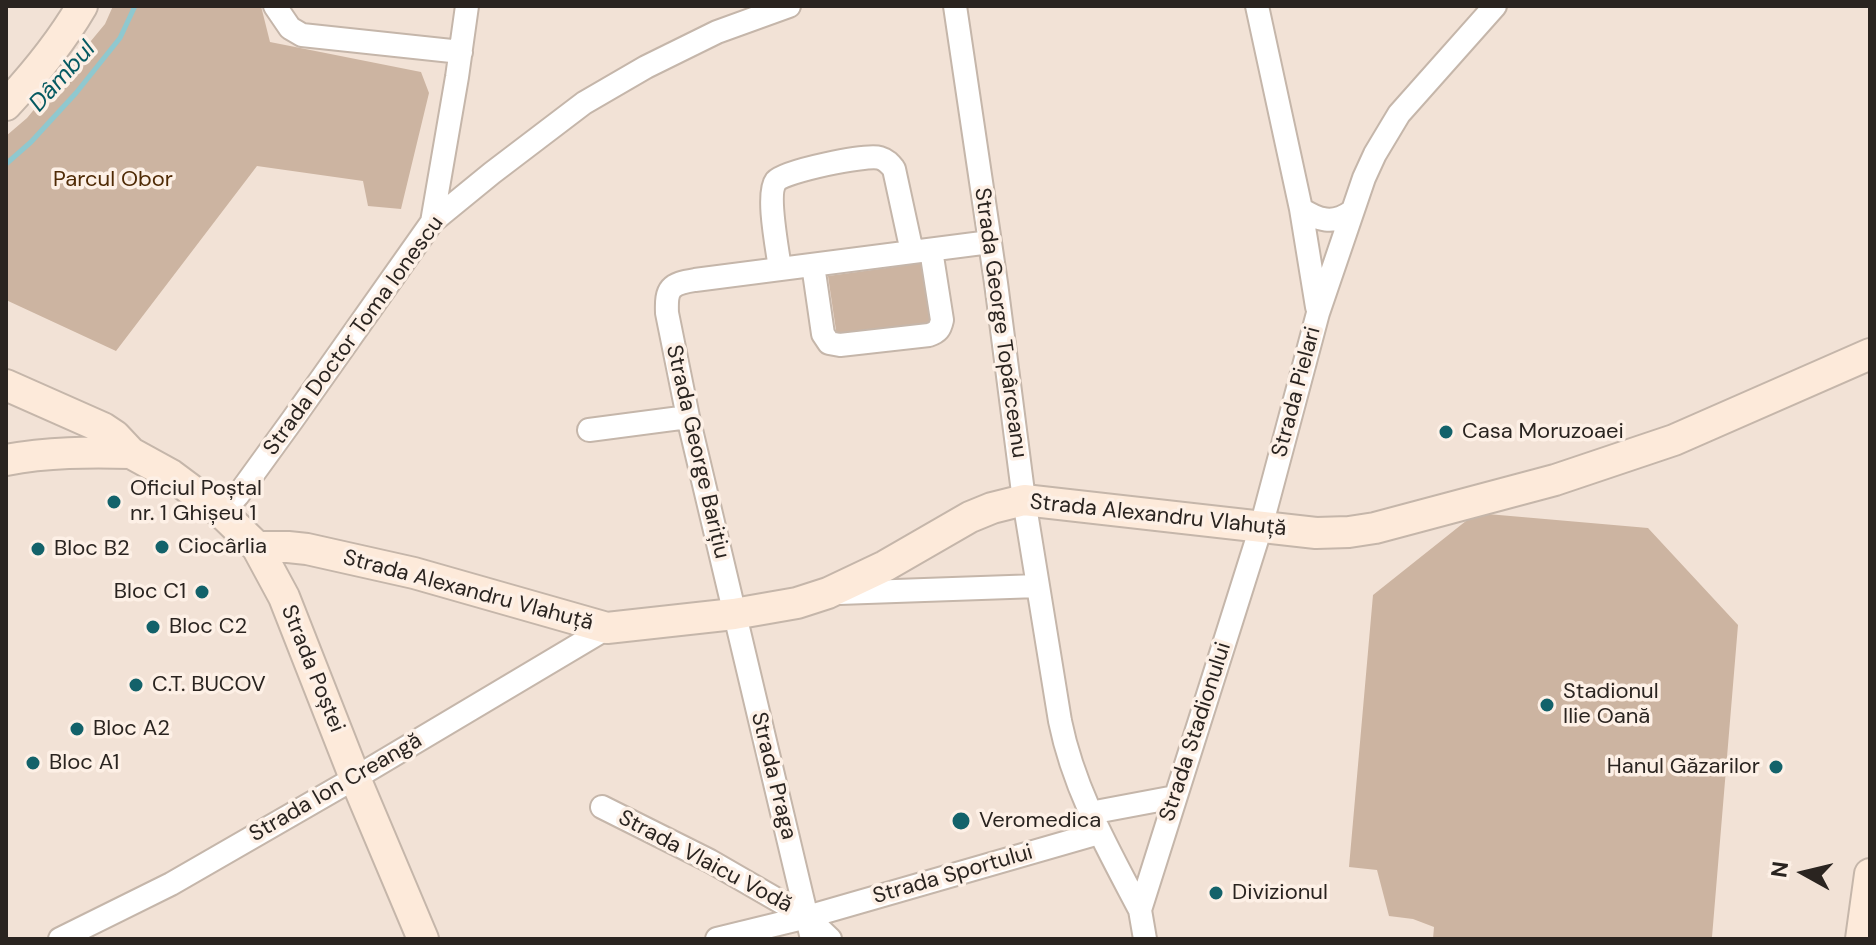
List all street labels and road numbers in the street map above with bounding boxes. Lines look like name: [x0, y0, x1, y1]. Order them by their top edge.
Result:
street label: Strada George Topârceanu: [968, 186, 1032, 460]
street label: Strada Doctor Toma Ionescu: [258, 211, 450, 461]
street label: Strada Pielari: [1267, 324, 1327, 460]
street label: Strada George Barițiu: [660, 343, 734, 561]
street label: Strada Alexandru Vlahuță: [1028, 489, 1288, 543]
street label: Strada Alexandru Vlahuță: [340, 545, 596, 637]
street label: Strada Poștei: [274, 602, 350, 736]
street label: Strada Stadionului: [1155, 639, 1237, 825]
street label: Strada Praga: [744, 710, 802, 842]
street label: Strada Ion Creangă: [245, 728, 427, 848]
street label: Strada Vlaicu Vodă: [614, 805, 796, 919]
street label: Strada Sportului: [870, 840, 1036, 910]

